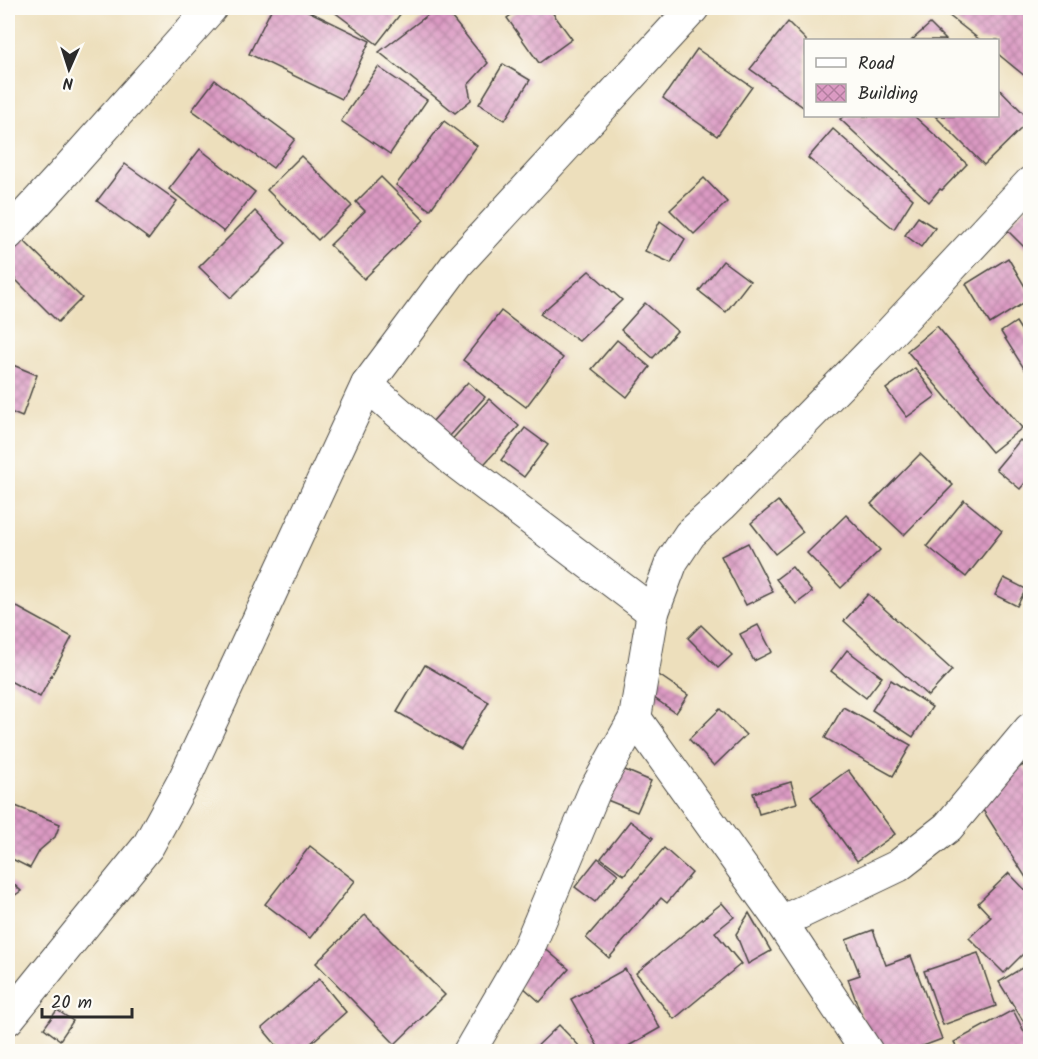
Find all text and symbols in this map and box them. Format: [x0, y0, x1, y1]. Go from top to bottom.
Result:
north arrow [39, 39, 99, 99]
legend [804, 39, 999, 117]
text: Road [858, 50, 895, 79]
text: N [63, 70, 74, 95]
text: Building [858, 80, 918, 109]
scale bar [42, 981, 132, 1019]
text: 20 m [51, 989, 92, 1018]

